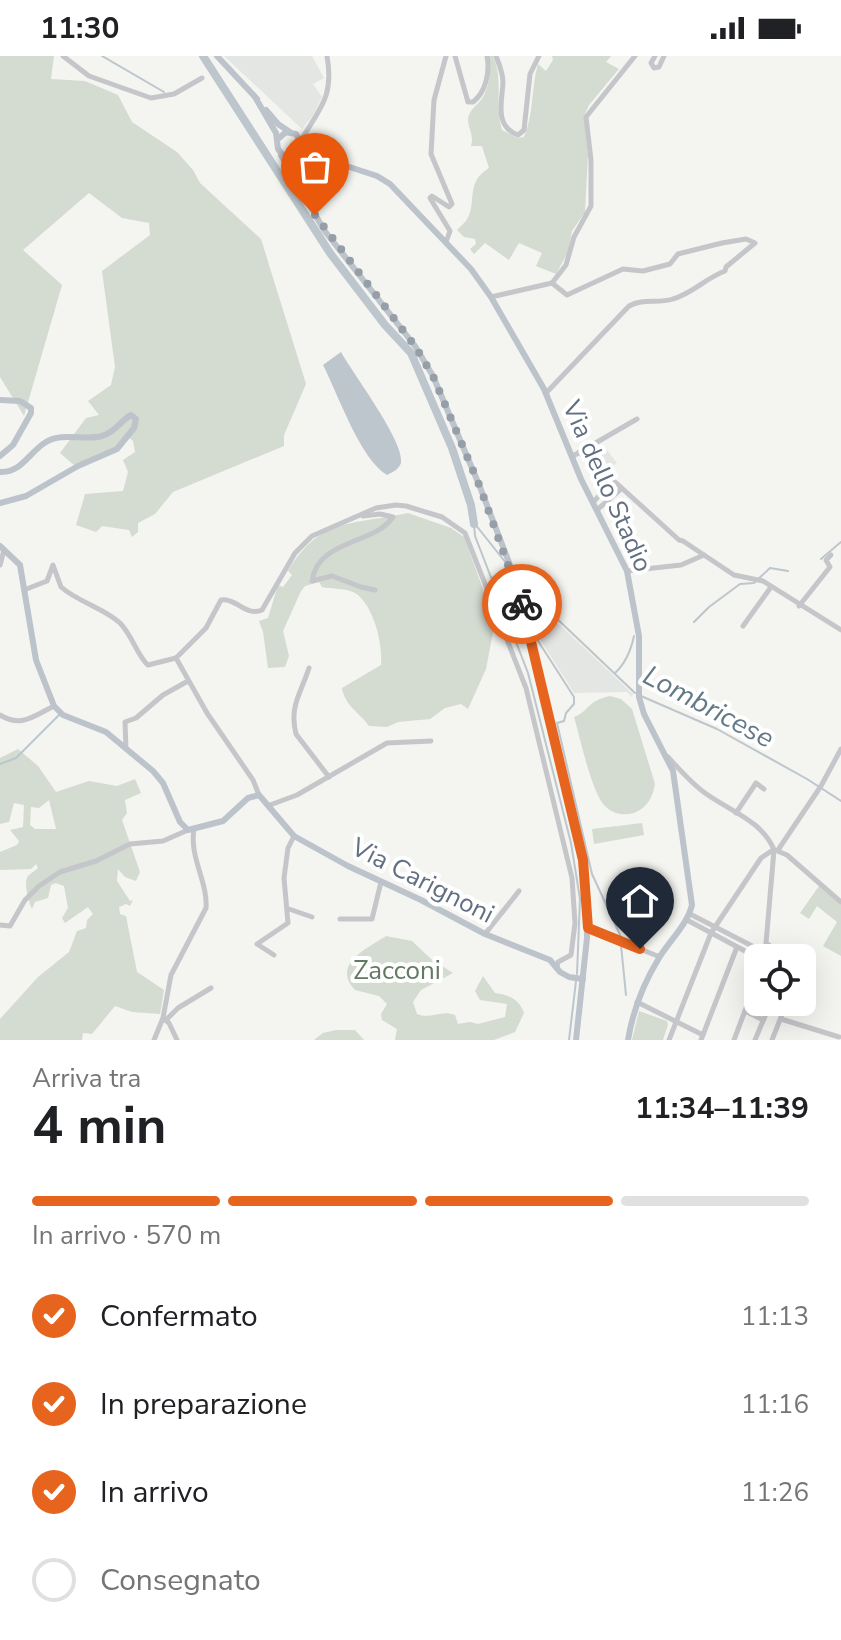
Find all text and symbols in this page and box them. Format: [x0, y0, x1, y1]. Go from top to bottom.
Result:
text: 11:30 [40, 8, 119, 49]
pin [281, 133, 349, 215]
icon: bag [293, 145, 337, 189]
street label: Via dello Stadio [554, 394, 661, 577]
courier [482, 564, 562, 644]
icon: bike [500, 582, 544, 626]
water label: Lombricese [636, 656, 781, 757]
street label: Via Carignoni [344, 829, 500, 931]
pin [606, 867, 674, 949]
icon: home [618, 879, 662, 923]
map controls [744, 944, 816, 1016]
button: locate [744, 944, 816, 1016]
park label: Zacconi [353, 953, 441, 988]
text: Arriva tra [32, 1061, 141, 1096]
text: 11:34–11:39 [635, 1088, 809, 1129]
text: 4 min [32, 1090, 167, 1161]
text: In arrivo · 570 m [32, 1218, 221, 1253]
icon: check [32, 1294, 76, 1338]
text: Confermato [100, 1296, 258, 1337]
text: 11:13 [741, 1299, 809, 1334]
icon: check [32, 1382, 76, 1426]
text: In preparazione [100, 1384, 307, 1425]
text: 11:16 [741, 1387, 809, 1422]
icon: check [32, 1470, 76, 1514]
text: In arrivo [100, 1472, 209, 1513]
text: 11:26 [741, 1475, 809, 1510]
text: Consegnato [100, 1560, 261, 1601]

